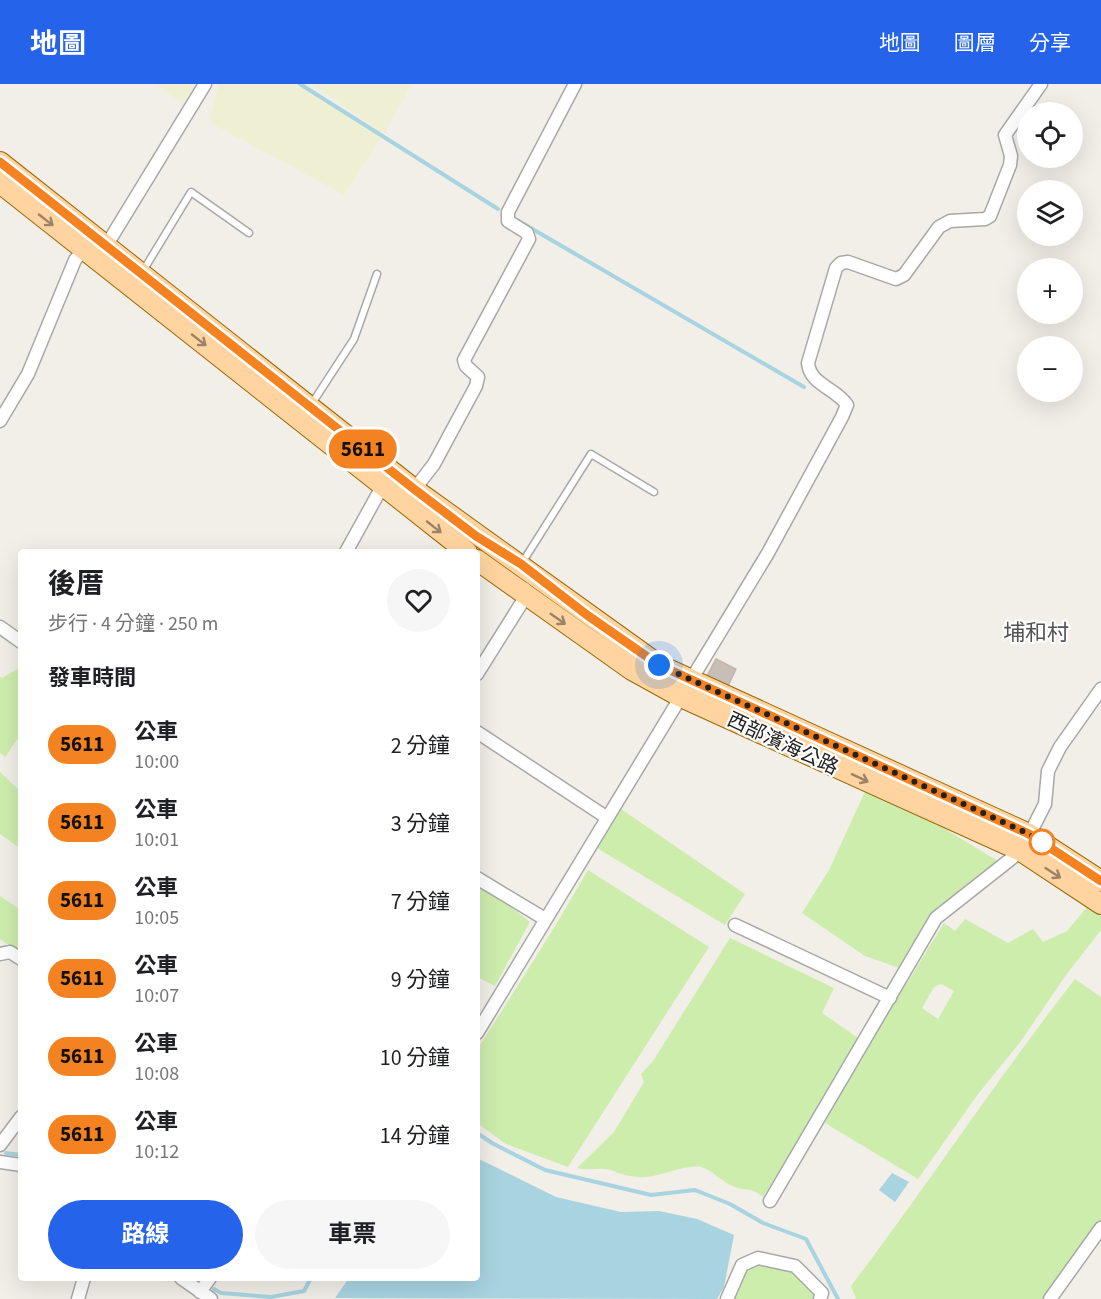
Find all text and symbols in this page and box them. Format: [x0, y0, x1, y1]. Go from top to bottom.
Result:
text: 地圖 [30, 24, 86, 64]
text: 地圖 [879, 28, 921, 58]
text: 圖層 [954, 28, 996, 58]
text: 分享 [1029, 28, 1071, 58]
map controls [1017, 102, 1083, 402]
button: locate [1017, 102, 1083, 168]
button: layers [1017, 180, 1083, 246]
one-way arrow [38, 213, 54, 226]
button: + [1017, 258, 1083, 324]
one-way arrow [191, 334, 207, 347]
button: − [1017, 336, 1083, 402]
line badge: 5611 [321, 430, 405, 469]
text: 5611 [341, 434, 385, 464]
one-way arrow [426, 521, 442, 534]
text: 後厝 [48, 564, 104, 604]
button: heart [387, 569, 450, 632]
text: 步行 · 4 分鐘 · 250 m [48, 610, 218, 638]
one-way arrow [550, 613, 566, 625]
district label: 埔和村 [1003, 617, 1069, 649]
your location [644, 650, 674, 680]
text: 發車時間 [48, 662, 136, 694]
street label: 西部濱海公路 [722, 706, 843, 782]
text: 公車 [134, 716, 178, 748]
text: 5611 [60, 729, 104, 759]
text: 2 分鐘 [391, 730, 450, 762]
text: 10:00 [134, 748, 179, 776]
one-way arrow [850, 773, 868, 785]
text: 公車 [134, 794, 178, 826]
text: 5611 [60, 807, 104, 837]
text: 3 分鐘 [391, 808, 450, 840]
text: 10:01 [134, 826, 179, 854]
unlabelled marker [1029, 829, 1055, 855]
one-way arrow [1045, 867, 1061, 879]
text: 公車 [134, 872, 178, 904]
text: 5611 [60, 885, 104, 915]
text: 7 分鐘 [391, 886, 450, 918]
text: 10:05 [134, 904, 179, 932]
text: 公車 [134, 950, 178, 982]
text: 5611 [60, 963, 104, 993]
text: 9 分鐘 [391, 964, 450, 996]
text: 10:07 [134, 982, 179, 1010]
text: 公車 [134, 1028, 178, 1060]
text: 5611 [60, 1041, 104, 1071]
text: 10 分鐘 [380, 1042, 450, 1074]
text: 10:08 [134, 1060, 179, 1088]
text: 公車 [134, 1106, 178, 1138]
text: 5611 [60, 1119, 104, 1149]
text: 14 分鐘 [380, 1120, 450, 1152]
text: 10:12 [134, 1138, 179, 1166]
button: 路線 [48, 1200, 243, 1269]
button: 車票 [255, 1200, 450, 1269]

